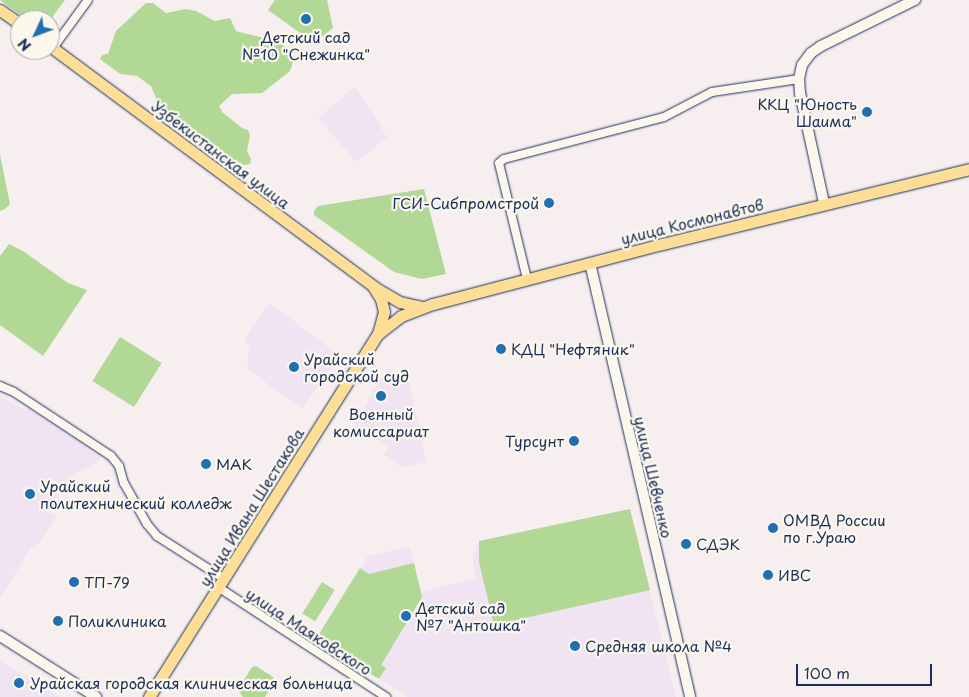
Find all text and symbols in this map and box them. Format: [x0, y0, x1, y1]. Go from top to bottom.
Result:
north arrow [10, 10, 60, 60]
marker: Детский сад №10 "Снежинка" [300, 13, 312, 25]
place label: Детский сад №10 "Снежинка" [242, 27, 370, 62]
text: N [13, 34, 36, 56]
place label: ККЦ "Юность Шаима" [757, 94, 857, 129]
street label: Узбекистанская улица [148, 96, 294, 212]
marker: ККЦ "Юность Шаима" [861, 106, 873, 118]
place label: ГСИ-Сибпромстрой [392, 194, 539, 212]
street label: улица Космонавтов [618, 194, 766, 248]
marker: ГСИ-Сибпромстрой [543, 197, 555, 209]
place label: КДЦ "Нефтяник" [511, 340, 636, 358]
marker: КДЦ "Нефтяник" [495, 343, 507, 355]
place label: Урайский городской суд [304, 349, 409, 384]
marker: Урайский городской суд [288, 361, 300, 373]
marker: Военный комиссариат [375, 390, 387, 402]
place label: Военный комиссариат [333, 404, 429, 439]
street label: улица Шевченко [631, 414, 677, 540]
street label: улица Ивана Шестакова [194, 423, 308, 591]
place label: Турсунт [505, 432, 564, 450]
marker: Турсунт [568, 435, 580, 447]
place label: МАК [216, 455, 252, 473]
marker: МАК [200, 458, 212, 470]
place label: Урайский политехнический колледж [40, 476, 233, 511]
marker: Урайский политехнический колледж [24, 488, 36, 500]
place label: ОМВД России по г.Ураю [783, 510, 885, 545]
marker: ОМВД России по г.Ураю [767, 522, 779, 534]
place label: СДЭК [696, 535, 740, 553]
marker: СДЭК [680, 538, 692, 550]
place label: ИВС [778, 566, 811, 584]
marker: ИВС [762, 569, 774, 581]
place label: ТП-79 [84, 573, 130, 591]
marker: ТП-79 [68, 576, 80, 588]
street label: улица Маяковского [243, 583, 375, 679]
place label: Детский сад №7 "Антошка" [416, 598, 527, 633]
marker: Детский сад №7 "Антошка" [400, 610, 412, 622]
place label: Поликлиника [68, 612, 166, 630]
marker: Поликлиника [52, 615, 64, 627]
place label: Средняя школа №4 [585, 637, 733, 655]
marker: Средняя школа №4 [569, 640, 581, 652]
scale bar [799, 654, 935, 686]
text: 100 m [804, 661, 850, 684]
place label: Урайская городская клиническая больница [30, 674, 353, 692]
marker: Урайская городская клиническая больница [12, 676, 26, 690]

